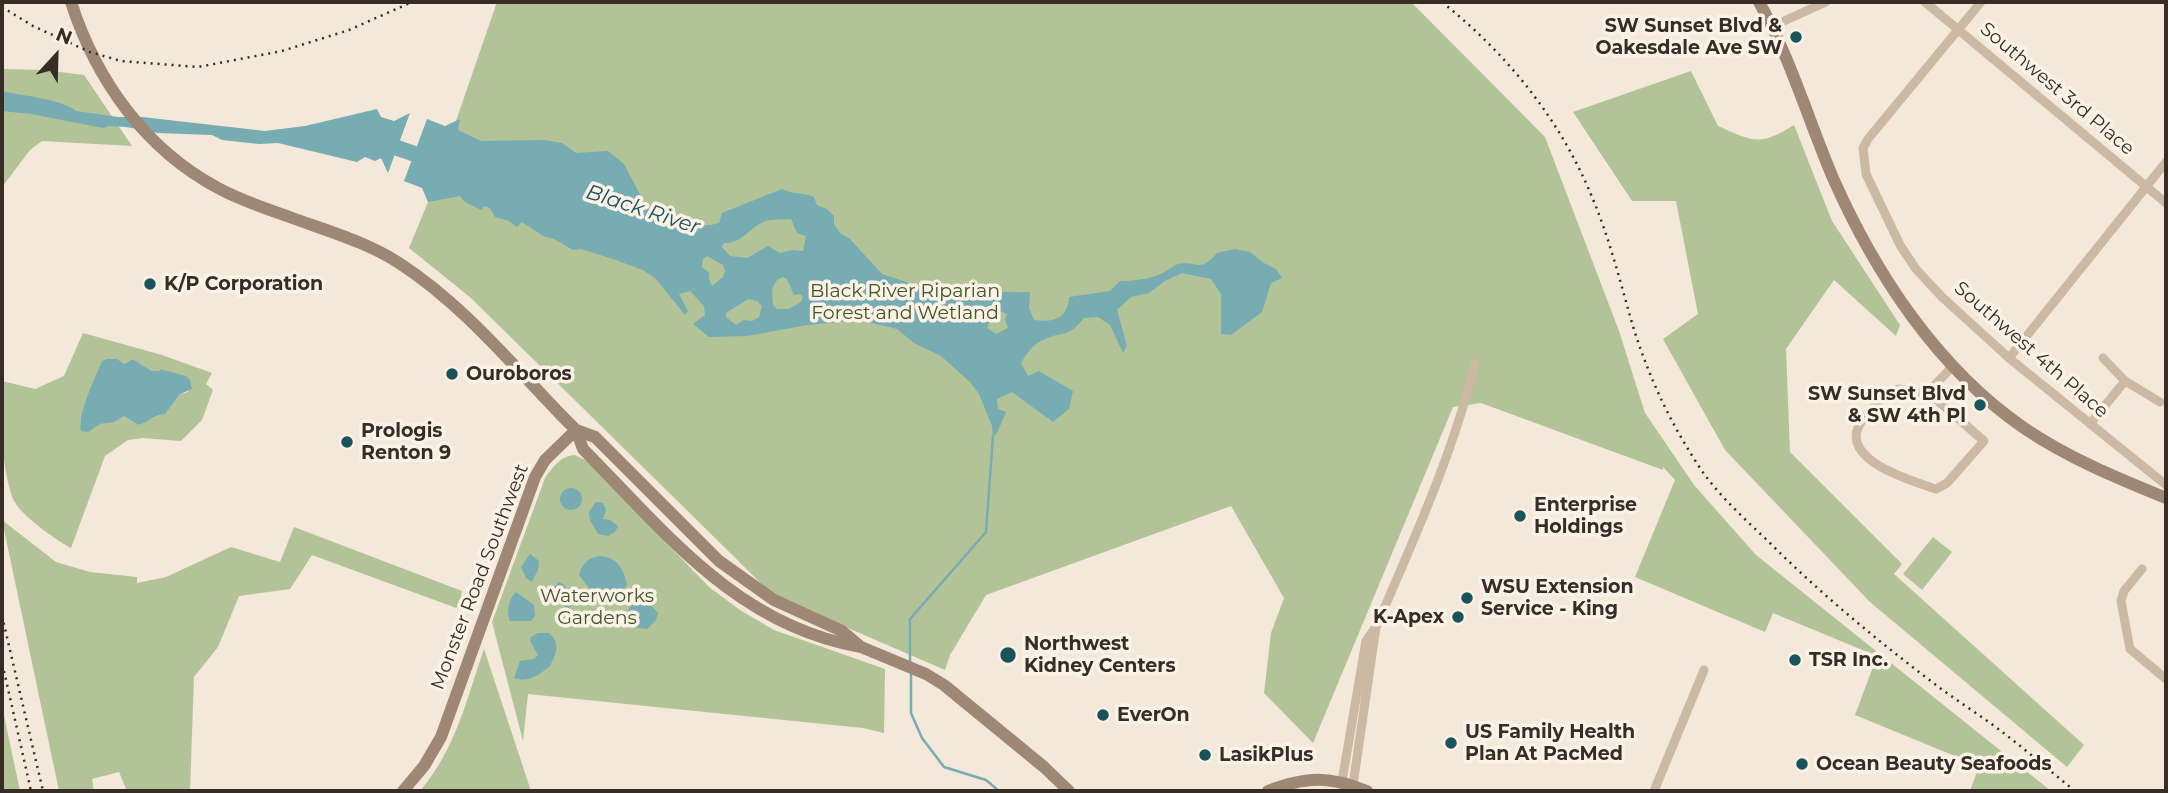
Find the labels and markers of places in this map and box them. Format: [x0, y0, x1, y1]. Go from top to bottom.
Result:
place label: SW Sunset Blvd & Oakesdale Ave SW [1596, 15, 1782, 59]
marker: SW Sunset Blvd & Oakesdale Ave SW [1788, 29, 1804, 45]
place label: K/P Corporation [164, 273, 323, 295]
marker: K/P Corporation [142, 276, 158, 292]
place label: Ouroboros [466, 363, 572, 385]
marker: Ouroboros [444, 366, 460, 382]
place label: SW Sunset Blvd & SW 4th Pl [1808, 383, 1966, 427]
marker: SW Sunset Blvd & SW 4th Pl [1972, 397, 1988, 413]
place label: Prologis Renton 9 [361, 420, 451, 464]
marker: Prologis Renton 9 [339, 434, 355, 450]
place label: Enterprise Holdings [1534, 494, 1637, 538]
marker: Enterprise Holdings [1512, 508, 1528, 524]
place label: WSU Extension Service - King [1481, 576, 1634, 620]
marker: WSU Extension Service - King [1459, 590, 1475, 606]
place label: K-Apex [1373, 606, 1444, 628]
marker: K-Apex [1450, 609, 1466, 625]
place label: Northwest Kidney Centers [1024, 633, 1176, 677]
marker: Northwest Kidney Centers [998, 645, 1018, 665]
place label: TSR Inc. [1809, 649, 1888, 671]
marker: TSR Inc. [1787, 652, 1803, 668]
place label: EverOn [1117, 704, 1190, 726]
marker: EverOn [1095, 707, 1111, 723]
place label: US Family Health Plan At PacMed [1465, 721, 1635, 765]
marker: US Family Health Plan At PacMed [1443, 735, 1459, 751]
place label: LasikPlus [1219, 744, 1313, 766]
marker: LasikPlus [1197, 747, 1213, 763]
place label: Ocean Beauty Seafoods [1816, 753, 2052, 775]
marker: Ocean Beauty Seafoods [1794, 756, 1810, 772]

